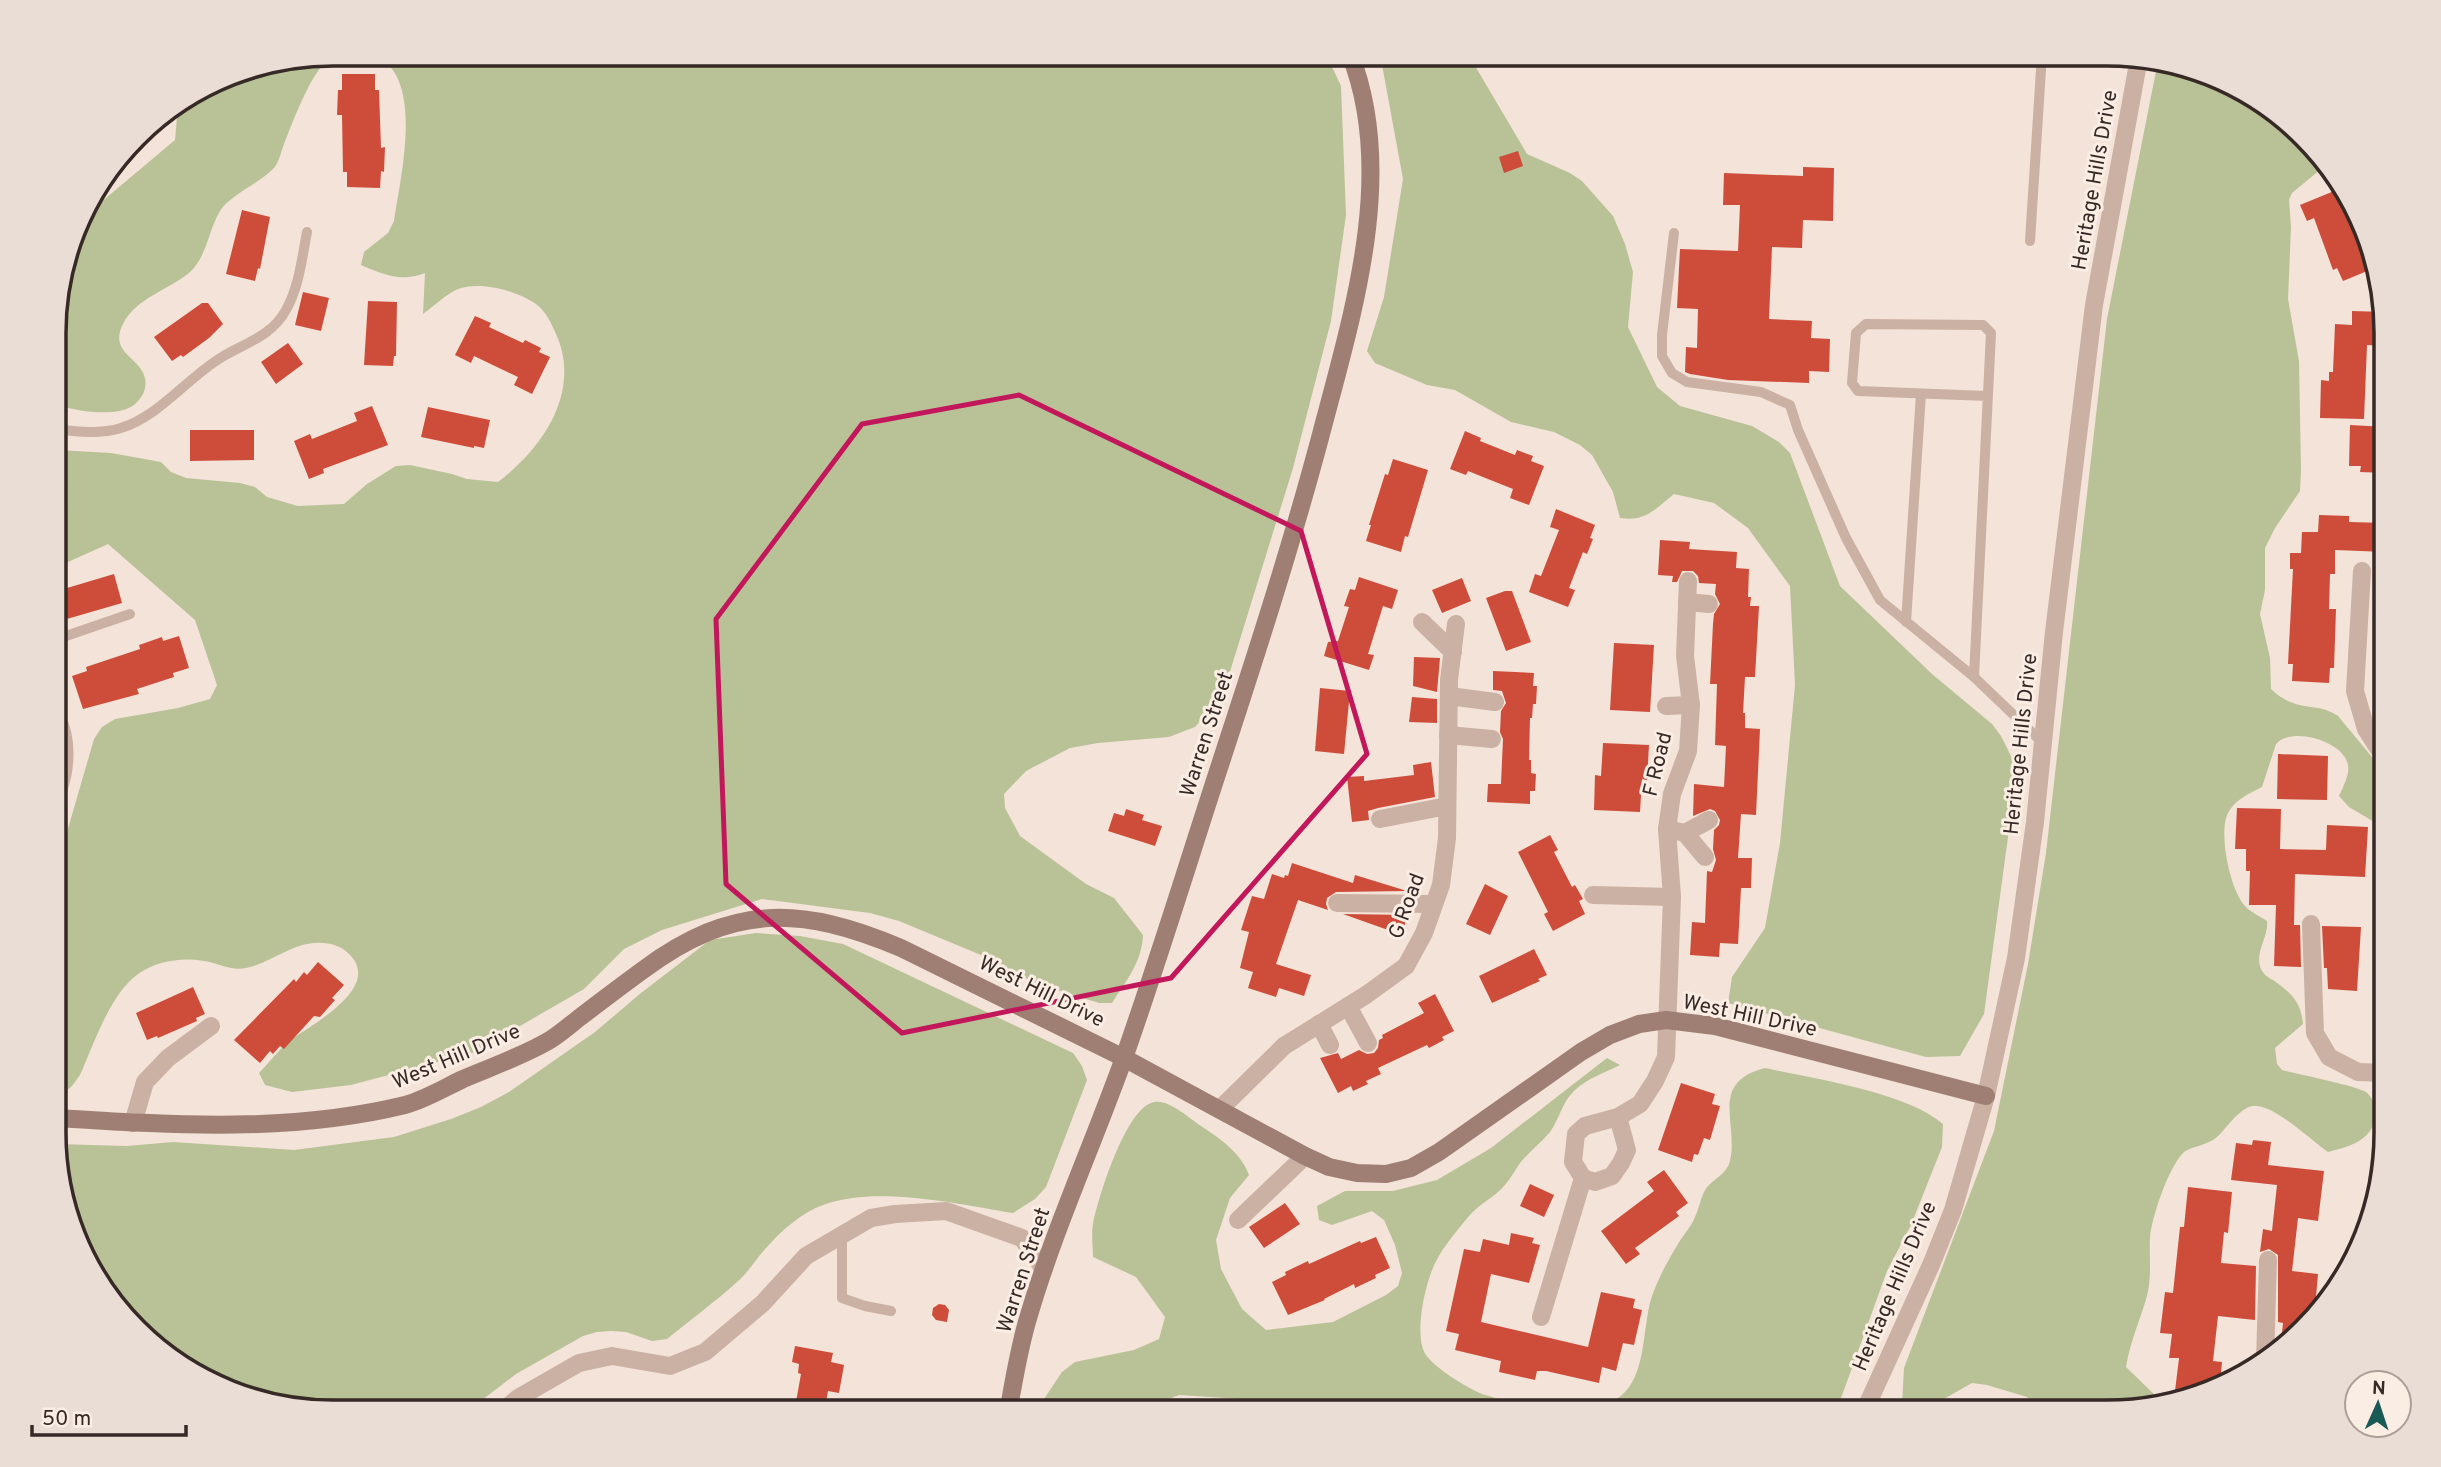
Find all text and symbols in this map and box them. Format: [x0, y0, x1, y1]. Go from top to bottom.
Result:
street label: Heritage Hills Drive [2066, 88, 2125, 272]
street label: Heritage Hills Drive [1999, 652, 2044, 836]
street label: Warren Street [1174, 668, 1240, 801]
street label: F Road [1637, 729, 1679, 799]
street label: G Road [1383, 870, 1432, 943]
street label: West Hill Drive [974, 950, 1109, 1034]
street label: West Hill Drive [1680, 989, 1819, 1044]
street label: West Hill Drive [388, 1018, 525, 1096]
street label: Heritage Hills Drive [1847, 1197, 1943, 1376]
street label: Warren Street [991, 1204, 1057, 1337]
north arrow [2343, 1369, 2413, 1439]
text: N [2371, 1377, 2386, 1401]
scale bar [32, 1394, 186, 1438]
text: 50 m [42, 1406, 91, 1433]

